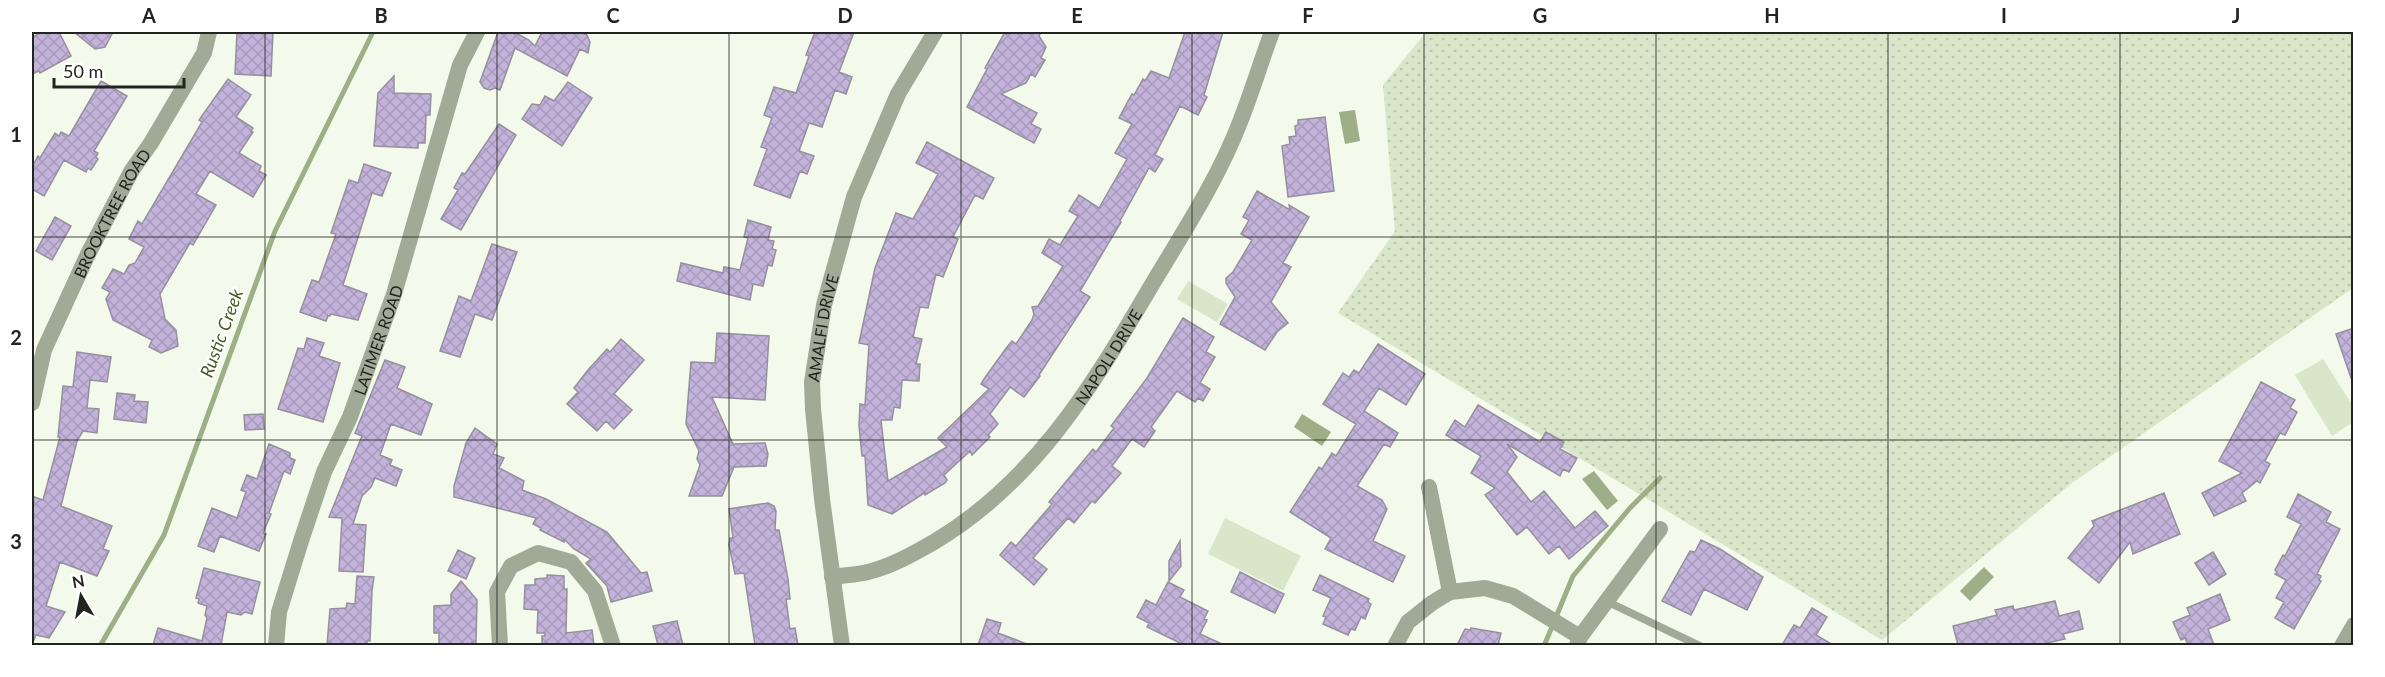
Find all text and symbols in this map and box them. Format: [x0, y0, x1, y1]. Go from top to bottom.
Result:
text: A [141, 3, 156, 27]
text: B [374, 3, 388, 27]
text: C [606, 3, 620, 27]
text: D [837, 3, 853, 27]
text: E [1071, 3, 1083, 27]
text: F [1302, 3, 1314, 27]
text: G [1533, 3, 1547, 27]
text: H [1764, 3, 1780, 27]
text: I [2001, 3, 2007, 27]
text: J [2232, 3, 2240, 27]
scale bar [54, 51, 184, 89]
text: 50 m [63, 60, 103, 82]
text: 1 [10, 122, 22, 146]
street label: BROOKTREE ROAD [69, 145, 154, 281]
street label: AMALFI DRIVE [803, 272, 842, 383]
street label: LATIMER ROAD [349, 283, 406, 397]
water label: Rustic Creek [195, 285, 247, 380]
street label: NAPOLI DRIVE [1071, 305, 1145, 408]
text: 2 [10, 325, 22, 349]
text: 3 [10, 529, 22, 553]
north arrow [51, 566, 111, 626]
text: N [71, 570, 86, 591]

